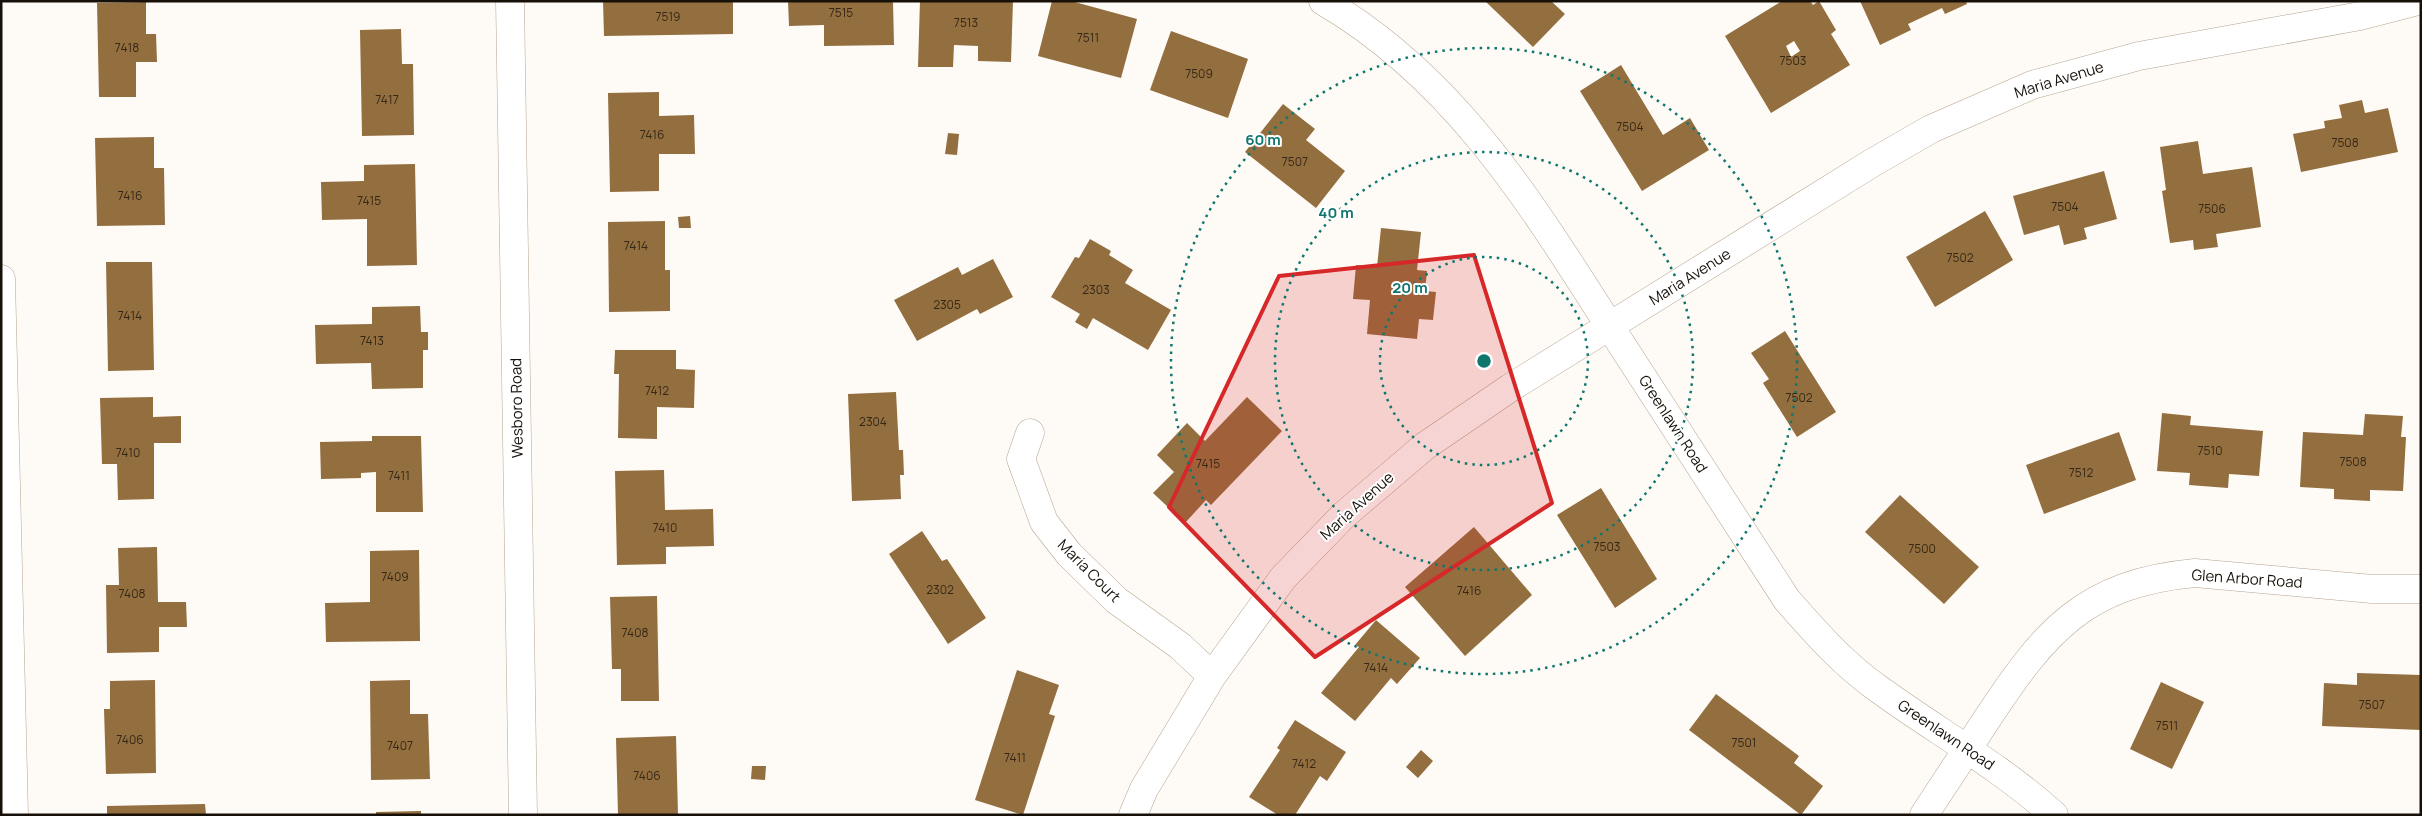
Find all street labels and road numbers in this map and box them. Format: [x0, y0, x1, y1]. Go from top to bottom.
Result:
street label: Maria Avenue [2012, 56, 2106, 103]
street label: Maria Avenue [1645, 243, 1735, 310]
street label: Wesboro Road [505, 358, 528, 458]
street label: Greenlawn Road [1634, 371, 1713, 477]
street label: Maria Avenue [1315, 467, 1398, 544]
street label: Maria Court [1053, 535, 1125, 607]
street label: Glen Arbor Road [2191, 564, 2303, 593]
street label: Greenlawn Road [1894, 694, 1999, 775]

